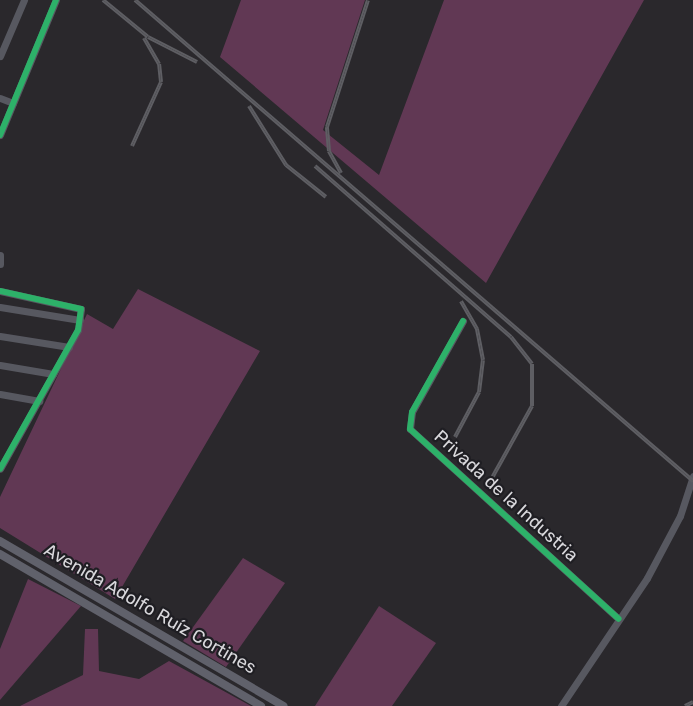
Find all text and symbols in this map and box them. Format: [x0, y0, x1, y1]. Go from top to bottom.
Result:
street label: Privada de la Industria [430, 426, 582, 566]
street label: Avenida Adolfo Ruíz Cortines [40, 539, 260, 679]

